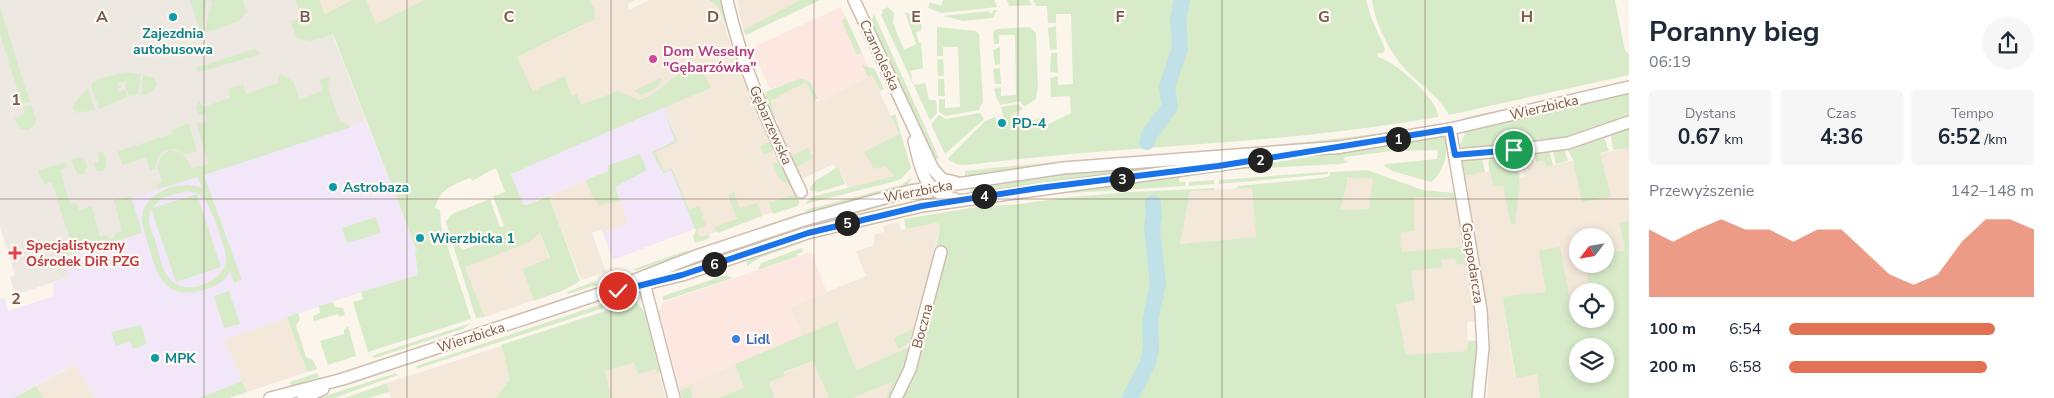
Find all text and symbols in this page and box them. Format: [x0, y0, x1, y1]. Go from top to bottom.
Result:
text: A [96, 6, 108, 28]
text: B [299, 6, 311, 28]
text: C [504, 6, 515, 28]
text: D [707, 6, 719, 28]
text: E [911, 6, 921, 28]
text: F [1116, 6, 1125, 28]
text: G [1318, 6, 1330, 28]
text: H [1521, 6, 1533, 28]
marker: Zajezdnia autobusowa [167, 11, 179, 23]
text: Poranny bieg [1649, 13, 1820, 51]
street label: Czarnoleska [855, 17, 904, 94]
button: share [1982, 17, 2034, 69]
place label: Zajezdnia autobusowa [133, 24, 213, 59]
place label: Dom Weselny "Gębarzówka" [663, 42, 756, 77]
text: 06:19 [1649, 51, 1691, 73]
marker: Dom Weselny "Gębarzówka" [647, 53, 659, 65]
street label: Gębarzewska [745, 83, 796, 168]
text: 1 [11, 89, 21, 111]
street label: Wierzbicka [1508, 90, 1580, 125]
text: Dystans [1685, 104, 1736, 123]
text: Czas [1827, 104, 1856, 123]
text: Tempo [1951, 104, 1994, 123]
place label: PD-4 [1012, 114, 1047, 133]
marker: PD-4 [996, 117, 1008, 129]
text: 0.67 [1678, 123, 1721, 151]
text: 4:36 [1820, 123, 1863, 151]
text: 6:52 [1938, 123, 1981, 151]
pin: 1 [1386, 126, 1410, 152]
pin [1493, 129, 1535, 171]
text: 1 [1394, 130, 1403, 149]
text: km [1721, 130, 1743, 149]
text: /km [1981, 130, 2007, 149]
icon: arrive [1500, 136, 1528, 164]
pin: 2 [1248, 148, 1272, 172]
text: 2 [1256, 151, 1265, 170]
pin: 3 [1110, 166, 1134, 192]
text: 3 [1118, 170, 1127, 189]
street label: Wierzbicka [882, 175, 954, 207]
place label: Astrobaza [343, 178, 409, 197]
text: Przewyższenie [1649, 180, 1754, 202]
text: 142–148 m [1951, 180, 2034, 202]
marker: Astrobaza [327, 181, 339, 193]
pin: 4 [972, 184, 996, 208]
text: 4 [980, 187, 989, 206]
pin: 5 [834, 210, 860, 236]
text: 5 [843, 214, 852, 233]
street label: Gospodarcza [1457, 221, 1488, 305]
north arrow [1569, 228, 1614, 272]
map controls [1569, 228, 1614, 383]
place label: Wierzbicka 1 [430, 229, 515, 248]
marker: Wierzbicka 1 [414, 232, 426, 244]
place label: Specjalistyczny Ośrodek DiR PZG [26, 236, 140, 271]
marker: Specjalistyczny Ośrodek DiR PZG [8, 246, 22, 260]
pin: 6 [702, 252, 726, 276]
text: 6 [710, 255, 719, 274]
pin [597, 270, 639, 312]
icon: check [604, 277, 632, 305]
button: locate [1569, 283, 1614, 328]
text: 2 [11, 288, 21, 310]
street label: Boczna [907, 302, 938, 351]
street label: Wierzbicka [435, 318, 507, 357]
text: 100 m [1649, 318, 1696, 340]
text: 6:54 [1729, 318, 1761, 340]
place label: Lidl [746, 330, 771, 349]
marker: Lidl [730, 333, 742, 345]
button: layers [1569, 338, 1614, 383]
place label: MPK [165, 349, 196, 368]
marker: MPK [149, 352, 161, 364]
text: 200 m [1649, 356, 1696, 378]
text: 6:58 [1729, 356, 1761, 378]

